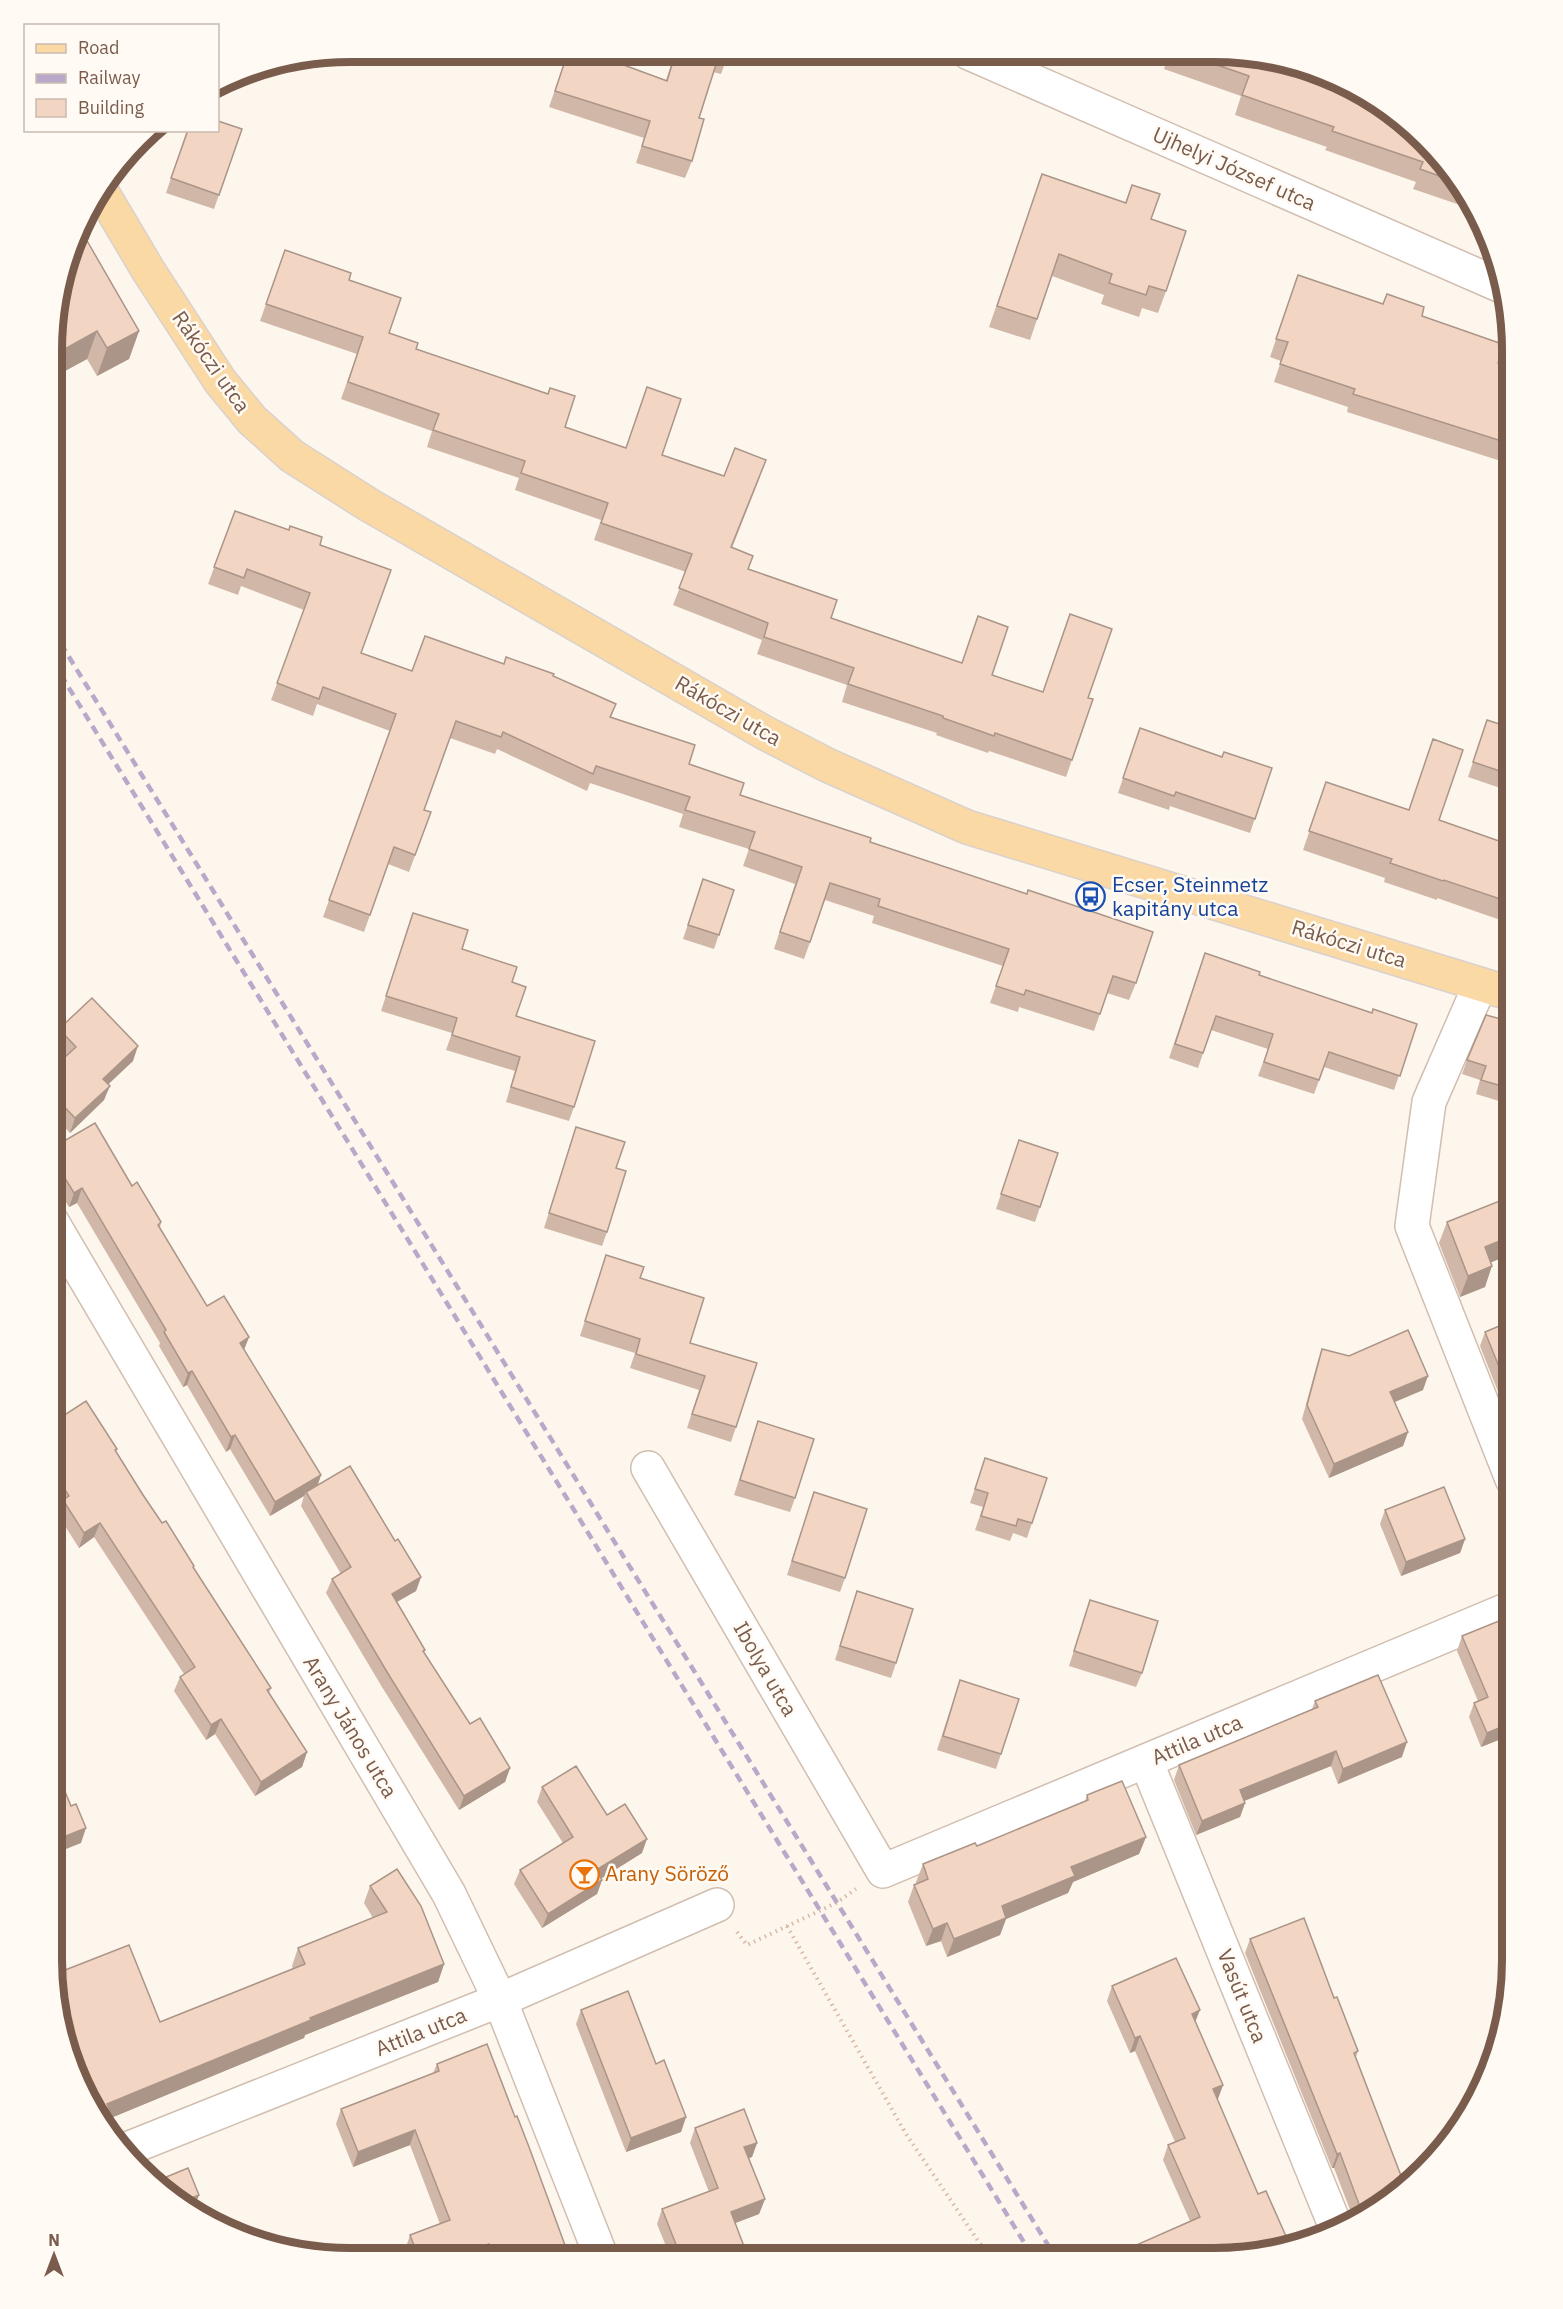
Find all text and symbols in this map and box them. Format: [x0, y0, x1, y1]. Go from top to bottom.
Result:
legend [24, 24, 219, 132]
text: Road [78, 36, 119, 59]
text: Railway [78, 66, 140, 89]
text: Building [78, 96, 145, 119]
street label: Ujhelyi József utca [1148, 120, 1320, 217]
street label: Rákóczi utca [166, 305, 257, 418]
street label: Rákóczi utca [670, 668, 787, 752]
place label: Ecser, Steinmetz kapitány utca [1112, 870, 1268, 922]
bus stop icon: Ecser, Steinmetz kapitány utca [1075, 881, 1107, 913]
street label: Rákóczi utca [1289, 912, 1410, 974]
street label: Ibolya utca [727, 1616, 804, 1721]
street label: Arany János utca [297, 1650, 404, 1803]
street label: Attila utca [1147, 1707, 1246, 1771]
bar icon: Arany Söröző [568, 1858, 600, 1890]
place label: Arany Söröző [605, 1859, 729, 1887]
street label: Vasút utca [1211, 1945, 1274, 2047]
street label: Attila utca [371, 2000, 470, 2062]
north arrow [24, 2225, 84, 2285]
text: N [48, 2230, 60, 2250]

